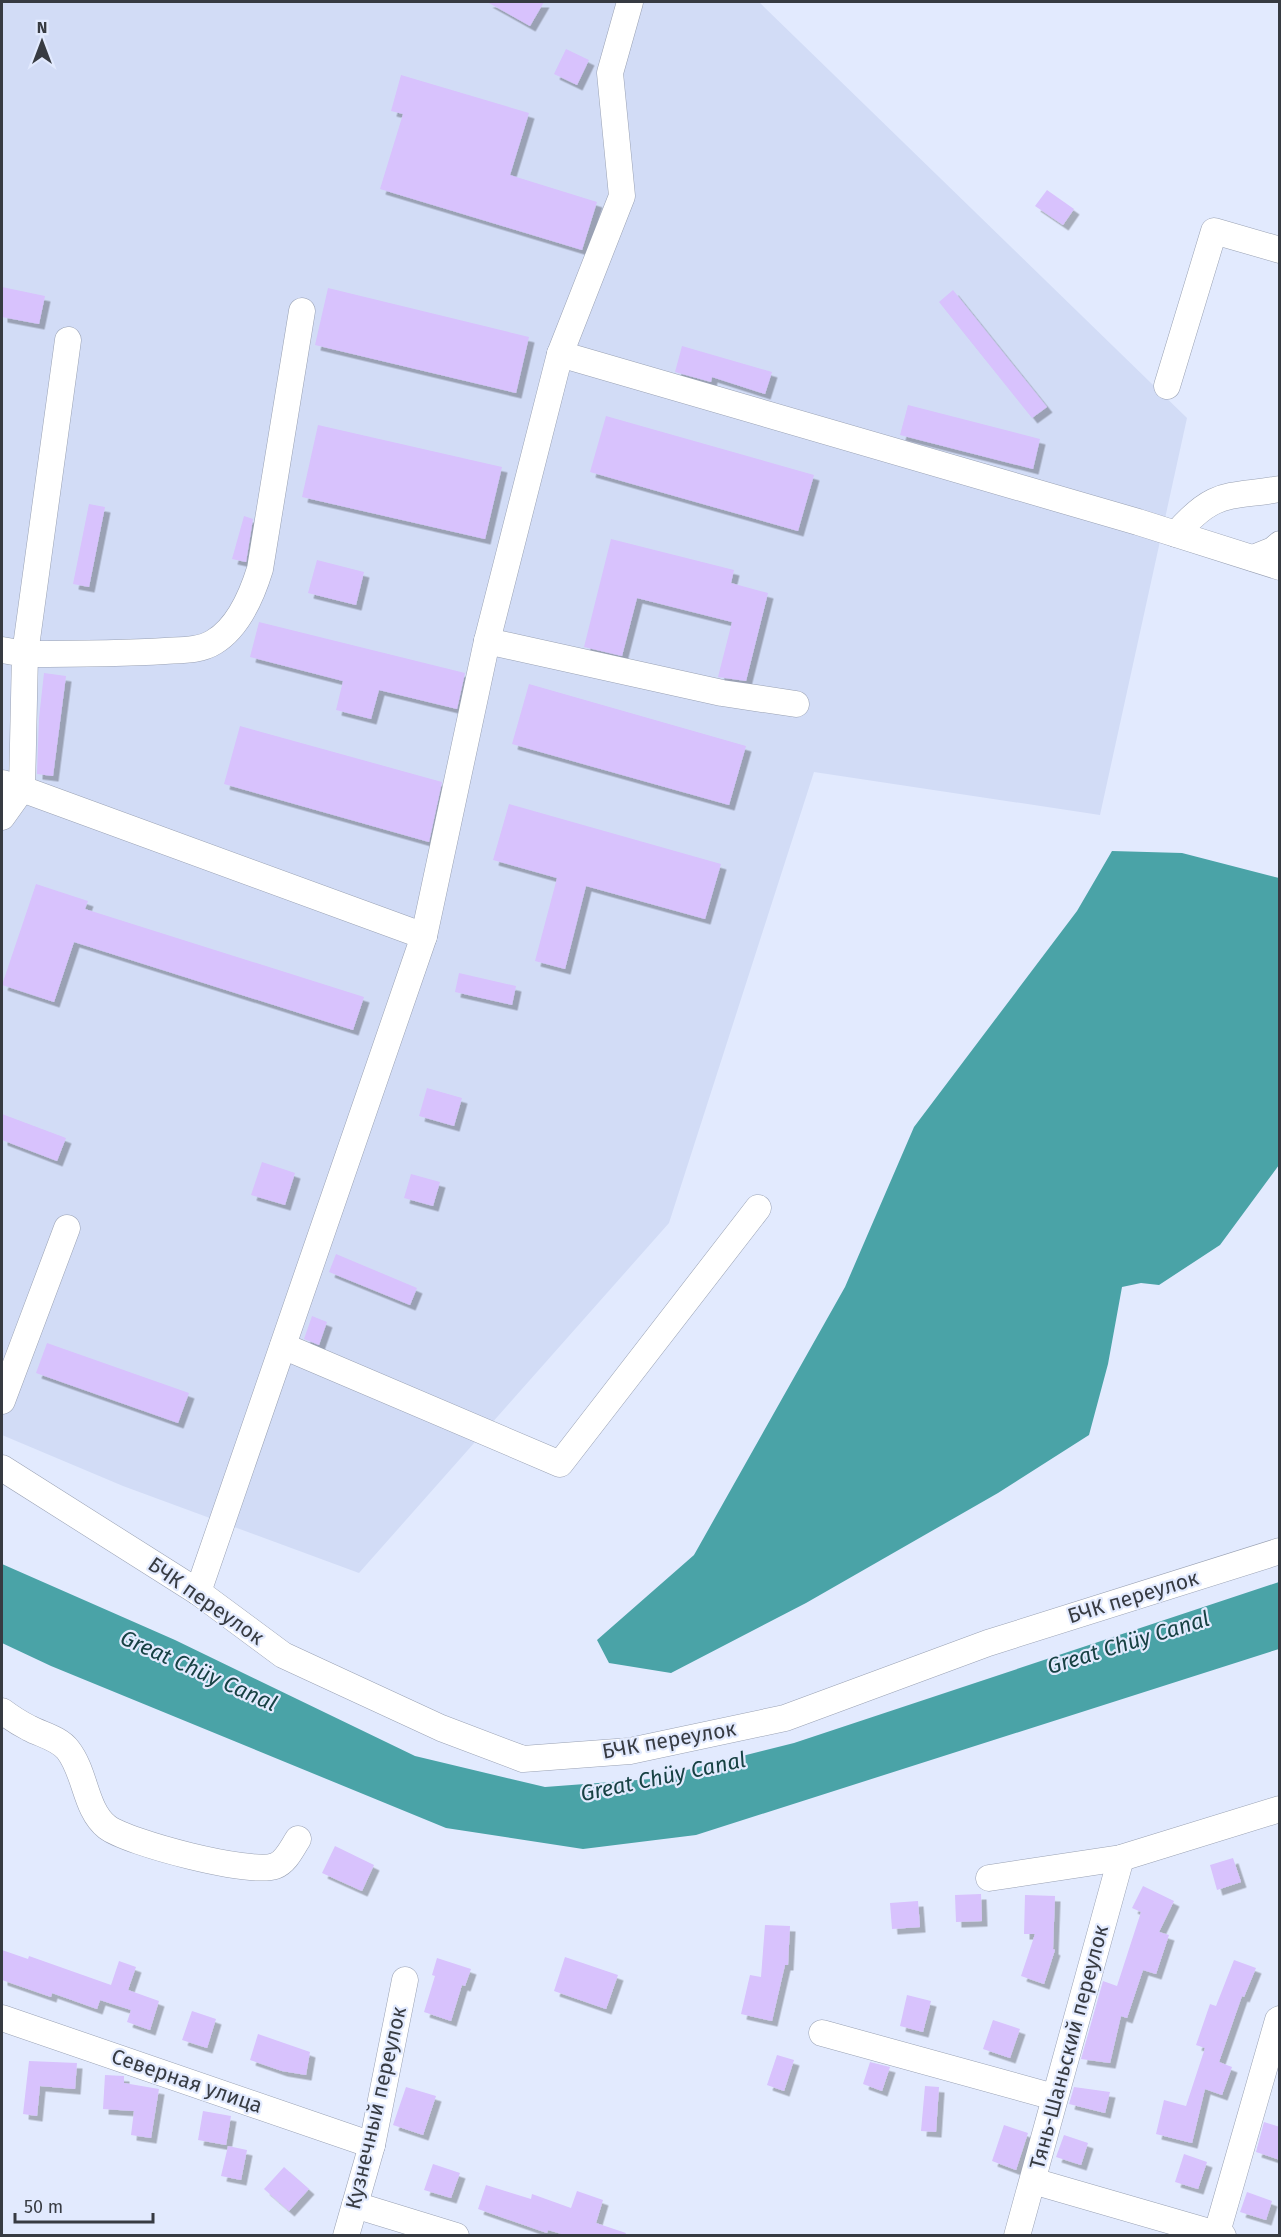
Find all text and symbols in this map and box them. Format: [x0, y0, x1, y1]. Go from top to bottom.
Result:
north arrow [12, 12, 72, 72]
text: N [37, 18, 47, 37]
street label: БЧК переулок [143, 1551, 269, 1651]
street label: БЧК переулок [1064, 1565, 1202, 1629]
water label: Great Chüy Canal [1044, 1605, 1213, 1680]
water label: Great Chüy Canal [116, 1624, 281, 1717]
street label: БЧК переулок [600, 1715, 738, 1765]
water label: Great Chüy Canal [578, 1746, 748, 1807]
street label: Тянь-Шаньский переулок [1024, 1922, 1114, 2172]
street label: Кузнечный переулок [340, 2004, 412, 2212]
street label: Северная улица [108, 2043, 266, 2119]
scale bar [15, 2186, 153, 2224]
text: 50 m [24, 2196, 63, 2218]

